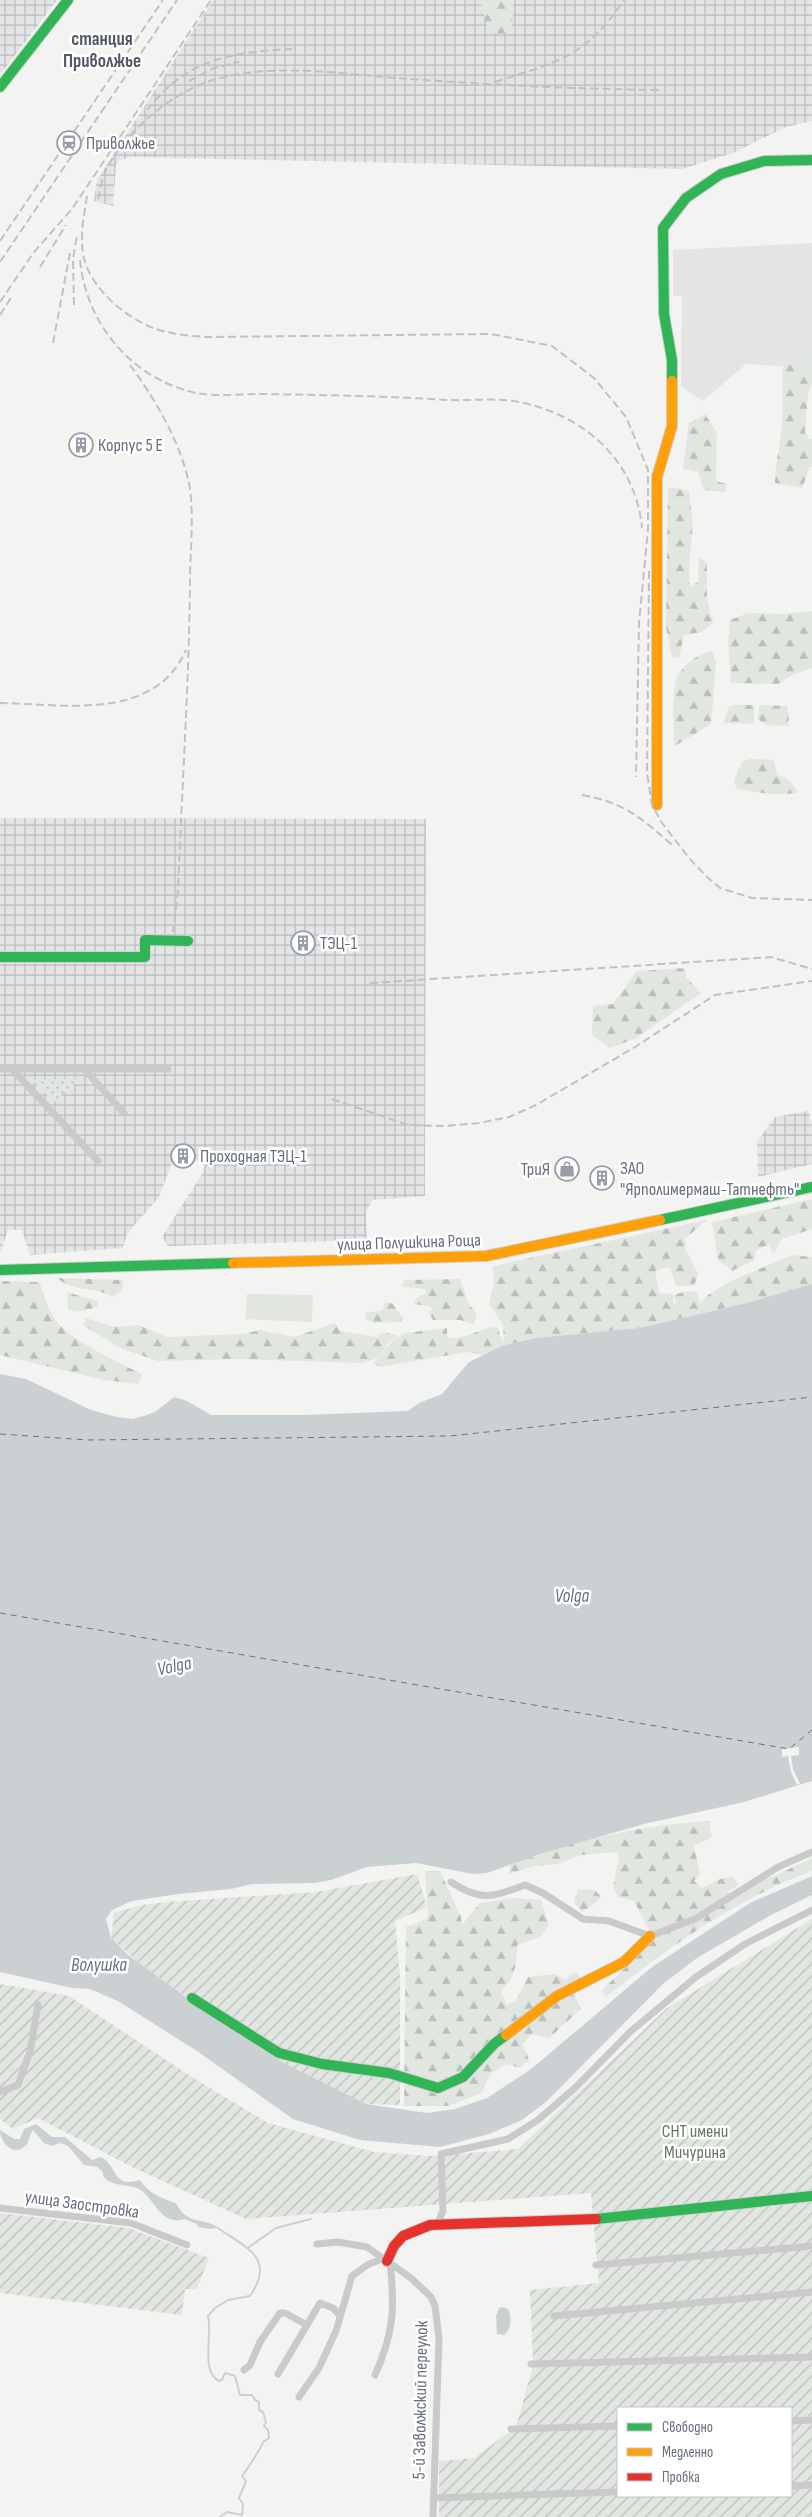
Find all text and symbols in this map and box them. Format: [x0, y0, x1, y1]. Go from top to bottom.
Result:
district label: станция Приволжье [63, 28, 141, 73]
station icon: Приволжье [56, 130, 82, 156]
place label: Приволжье [86, 133, 155, 154]
building icon: Корпус 5 E [68, 432, 94, 458]
place label: Корпус 5 E [98, 435, 163, 456]
building icon: ТЭЦ-1 [290, 930, 316, 956]
place label: ТЭЦ-1 [320, 933, 358, 954]
building icon: Проходная ТЭЦ-1 [170, 1143, 196, 1169]
place label: Проходная ТЭЦ-1 [200, 1146, 307, 1167]
shop icon: ТриЯ [554, 1156, 580, 1182]
place label: ЗАО "Ярполимермаш-Татнефть" [620, 1158, 799, 1200]
place label: ТриЯ [521, 1159, 550, 1180]
building icon: ЗАО "Ярполимермаш-Татнефть" [589, 1165, 615, 1191]
street label: улица Полушкина Роща [337, 1229, 482, 1256]
water label: Volga [555, 1585, 589, 1608]
water label: Volga [155, 1652, 194, 1681]
water label: Волушка [71, 1954, 127, 1977]
park label: СНТ имени Мичурина [662, 2121, 728, 2163]
street label: улица Заостровка [24, 2186, 140, 2223]
street label: 5-й Заволжский переулок [409, 2320, 432, 2480]
legend [617, 2407, 792, 2497]
text: Свободно [662, 2418, 713, 2437]
text: Медленно [662, 2443, 713, 2462]
text: Пробка [662, 2468, 700, 2487]

